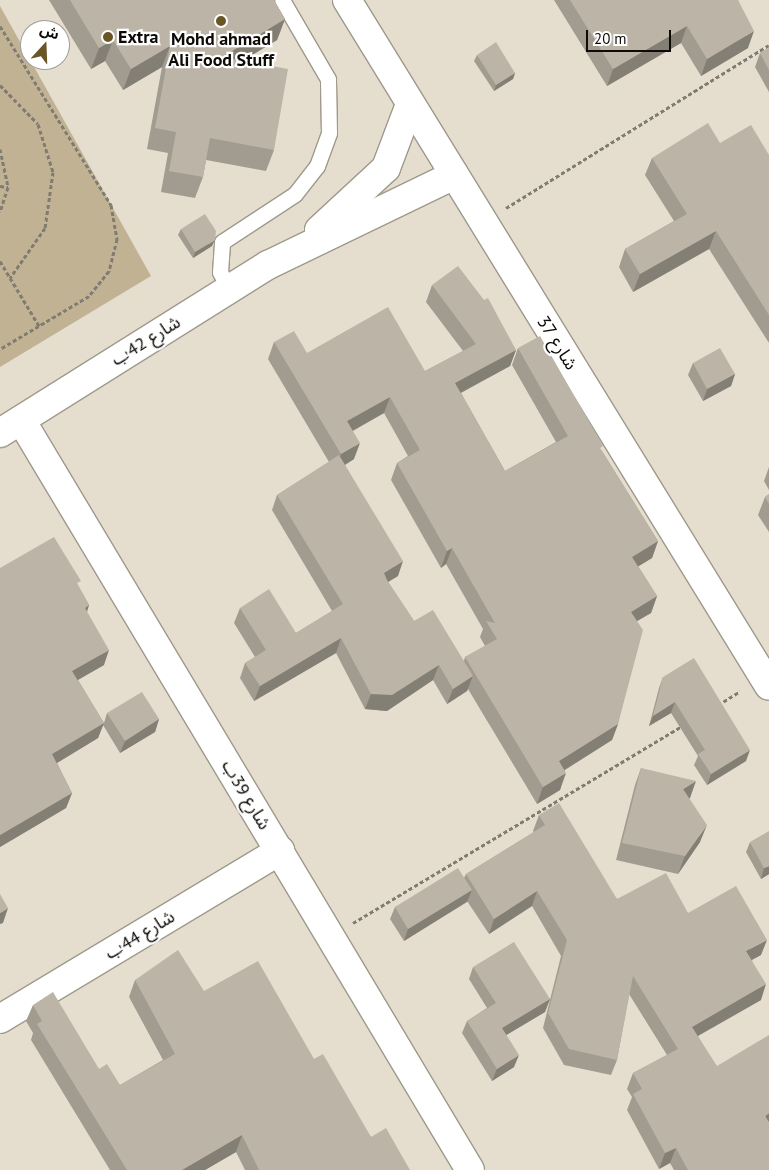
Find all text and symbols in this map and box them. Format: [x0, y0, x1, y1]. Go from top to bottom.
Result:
marker: Mohd ahmad Ali Food Stuff [215, 15, 227, 27]
north arrow [20, 20, 70, 70]
text: ش [38, 20, 62, 44]
scale bar [589, 20, 674, 52]
place label: Extra [118, 26, 158, 48]
place label: Mohd ahmad Ali Food Stuff [168, 29, 274, 72]
text: 20 m [594, 29, 627, 48]
marker: Extra [102, 31, 114, 43]
street label: شارع 42ب [107, 311, 185, 371]
street label: شارع 37 [532, 312, 582, 374]
street label: شارع 39ب [217, 756, 275, 834]
street label: شارع 44ب [101, 906, 179, 964]

